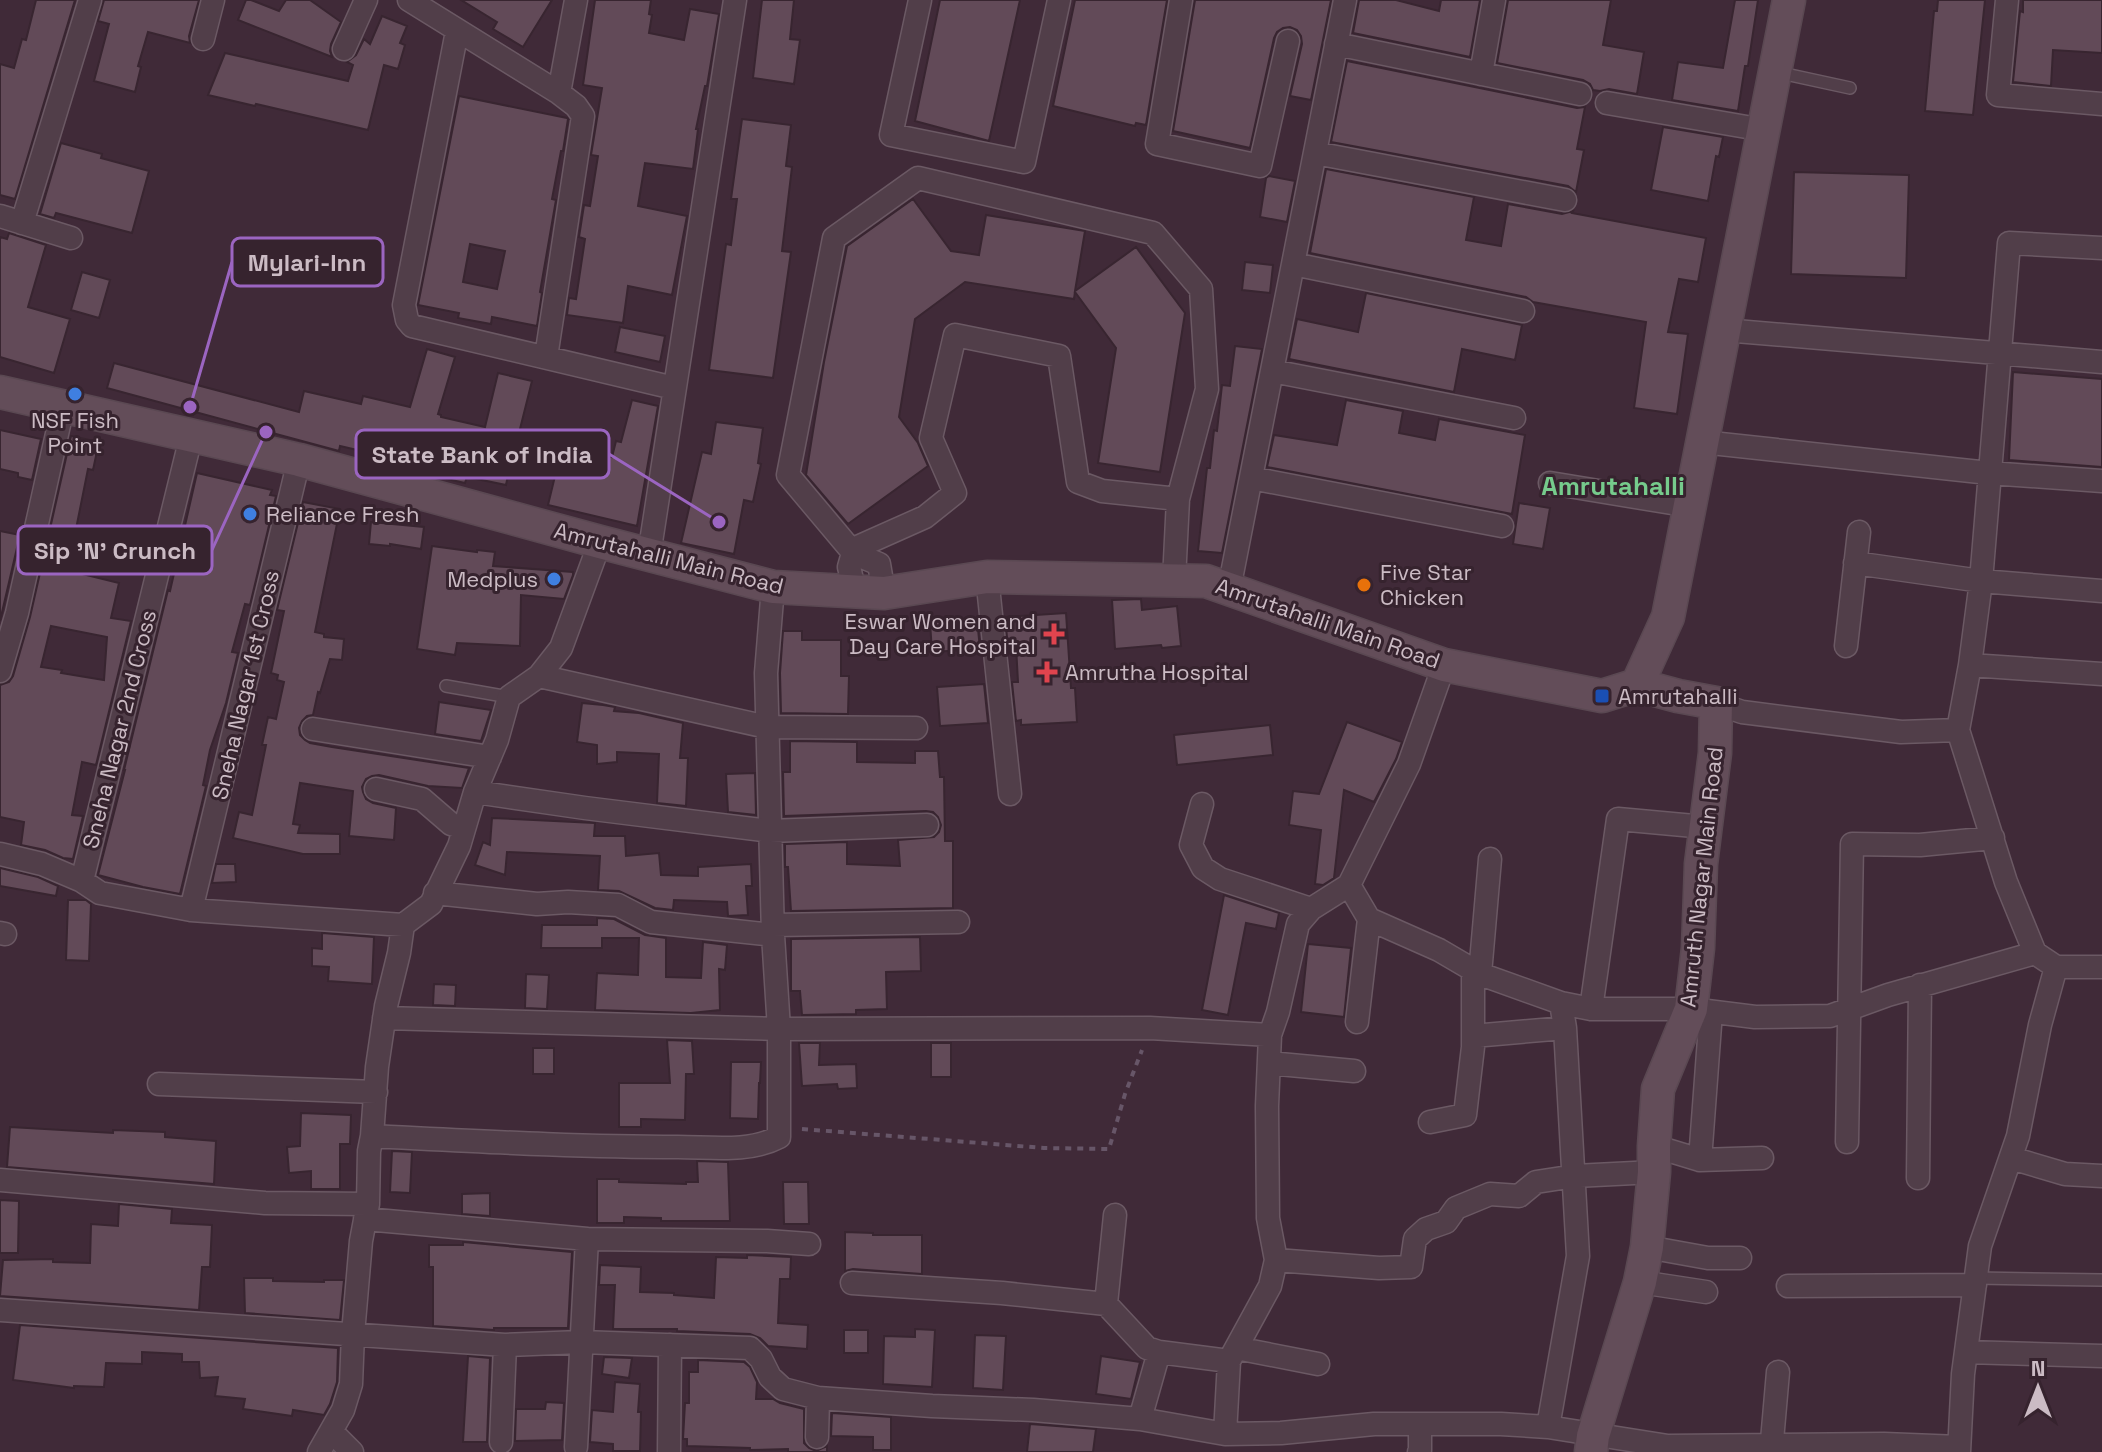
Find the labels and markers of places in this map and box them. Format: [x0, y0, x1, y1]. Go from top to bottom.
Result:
callout: Mylari-Inn [232, 238, 383, 286]
marker: NSF Fish Point [66, 385, 84, 403]
place label: NSF Fish Point [31, 406, 119, 459]
callout: State Bank of India [356, 430, 609, 478]
place label: Reliance Fresh [266, 500, 420, 528]
marker: Reliance Fresh [241, 505, 259, 523]
callout: Sip 'N' Crunch [18, 526, 212, 574]
place label: Five Star Chicken [1380, 558, 1472, 611]
place label: Medplus [447, 565, 538, 593]
marker: Medplus [545, 570, 563, 588]
marker: Five Star Chicken [1355, 576, 1373, 594]
place label: Eswar Women and Day Care Hospital [844, 607, 1036, 660]
marker: Eswar Women and Day Care Hospital [1043, 623, 1065, 645]
place label: Amrutha Hospital [1065, 658, 1249, 686]
marker: Amrutha Hospital [1036, 661, 1058, 683]
place label: Amrutahalli [1618, 682, 1738, 710]
marker: Amrutahalli [1593, 687, 1611, 705]

